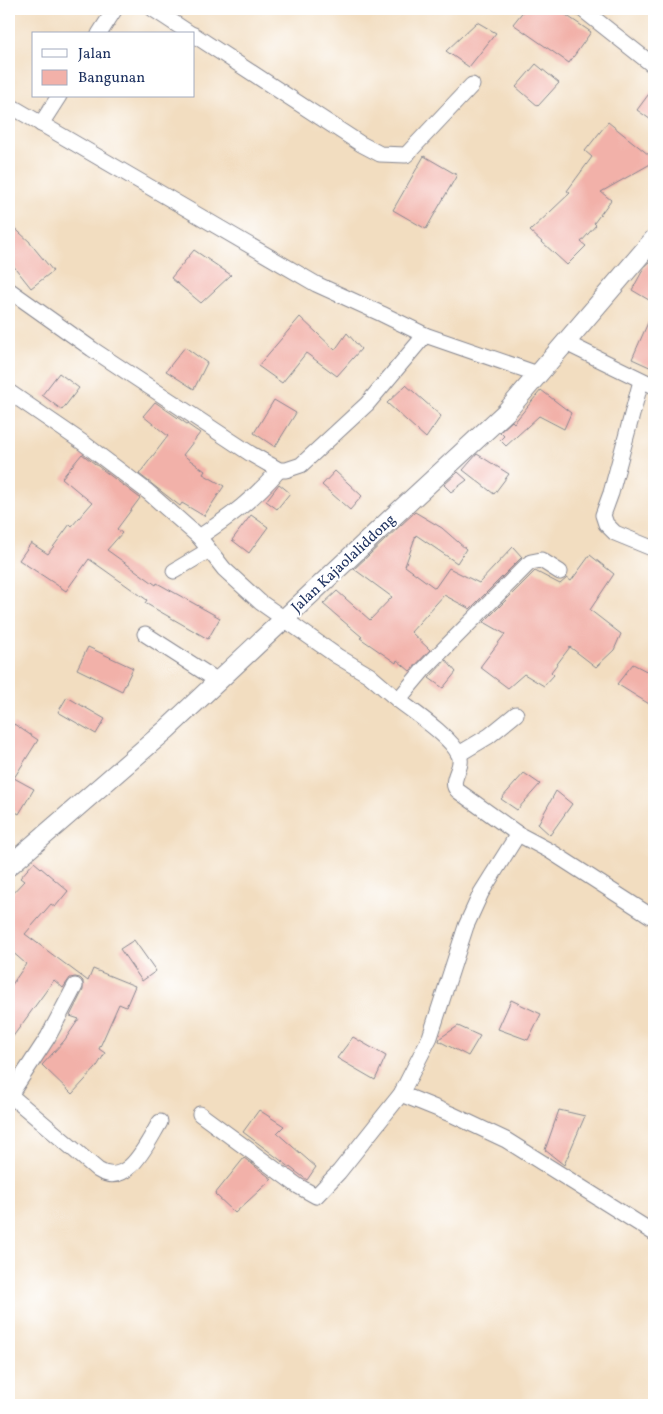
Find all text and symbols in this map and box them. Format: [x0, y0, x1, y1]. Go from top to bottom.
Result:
legend [32, 32, 195, 98]
text: Jalan [78, 44, 111, 65]
text: Bangunan [78, 68, 145, 89]
street label: Jalan Kajaolaliddong [287, 510, 401, 618]

